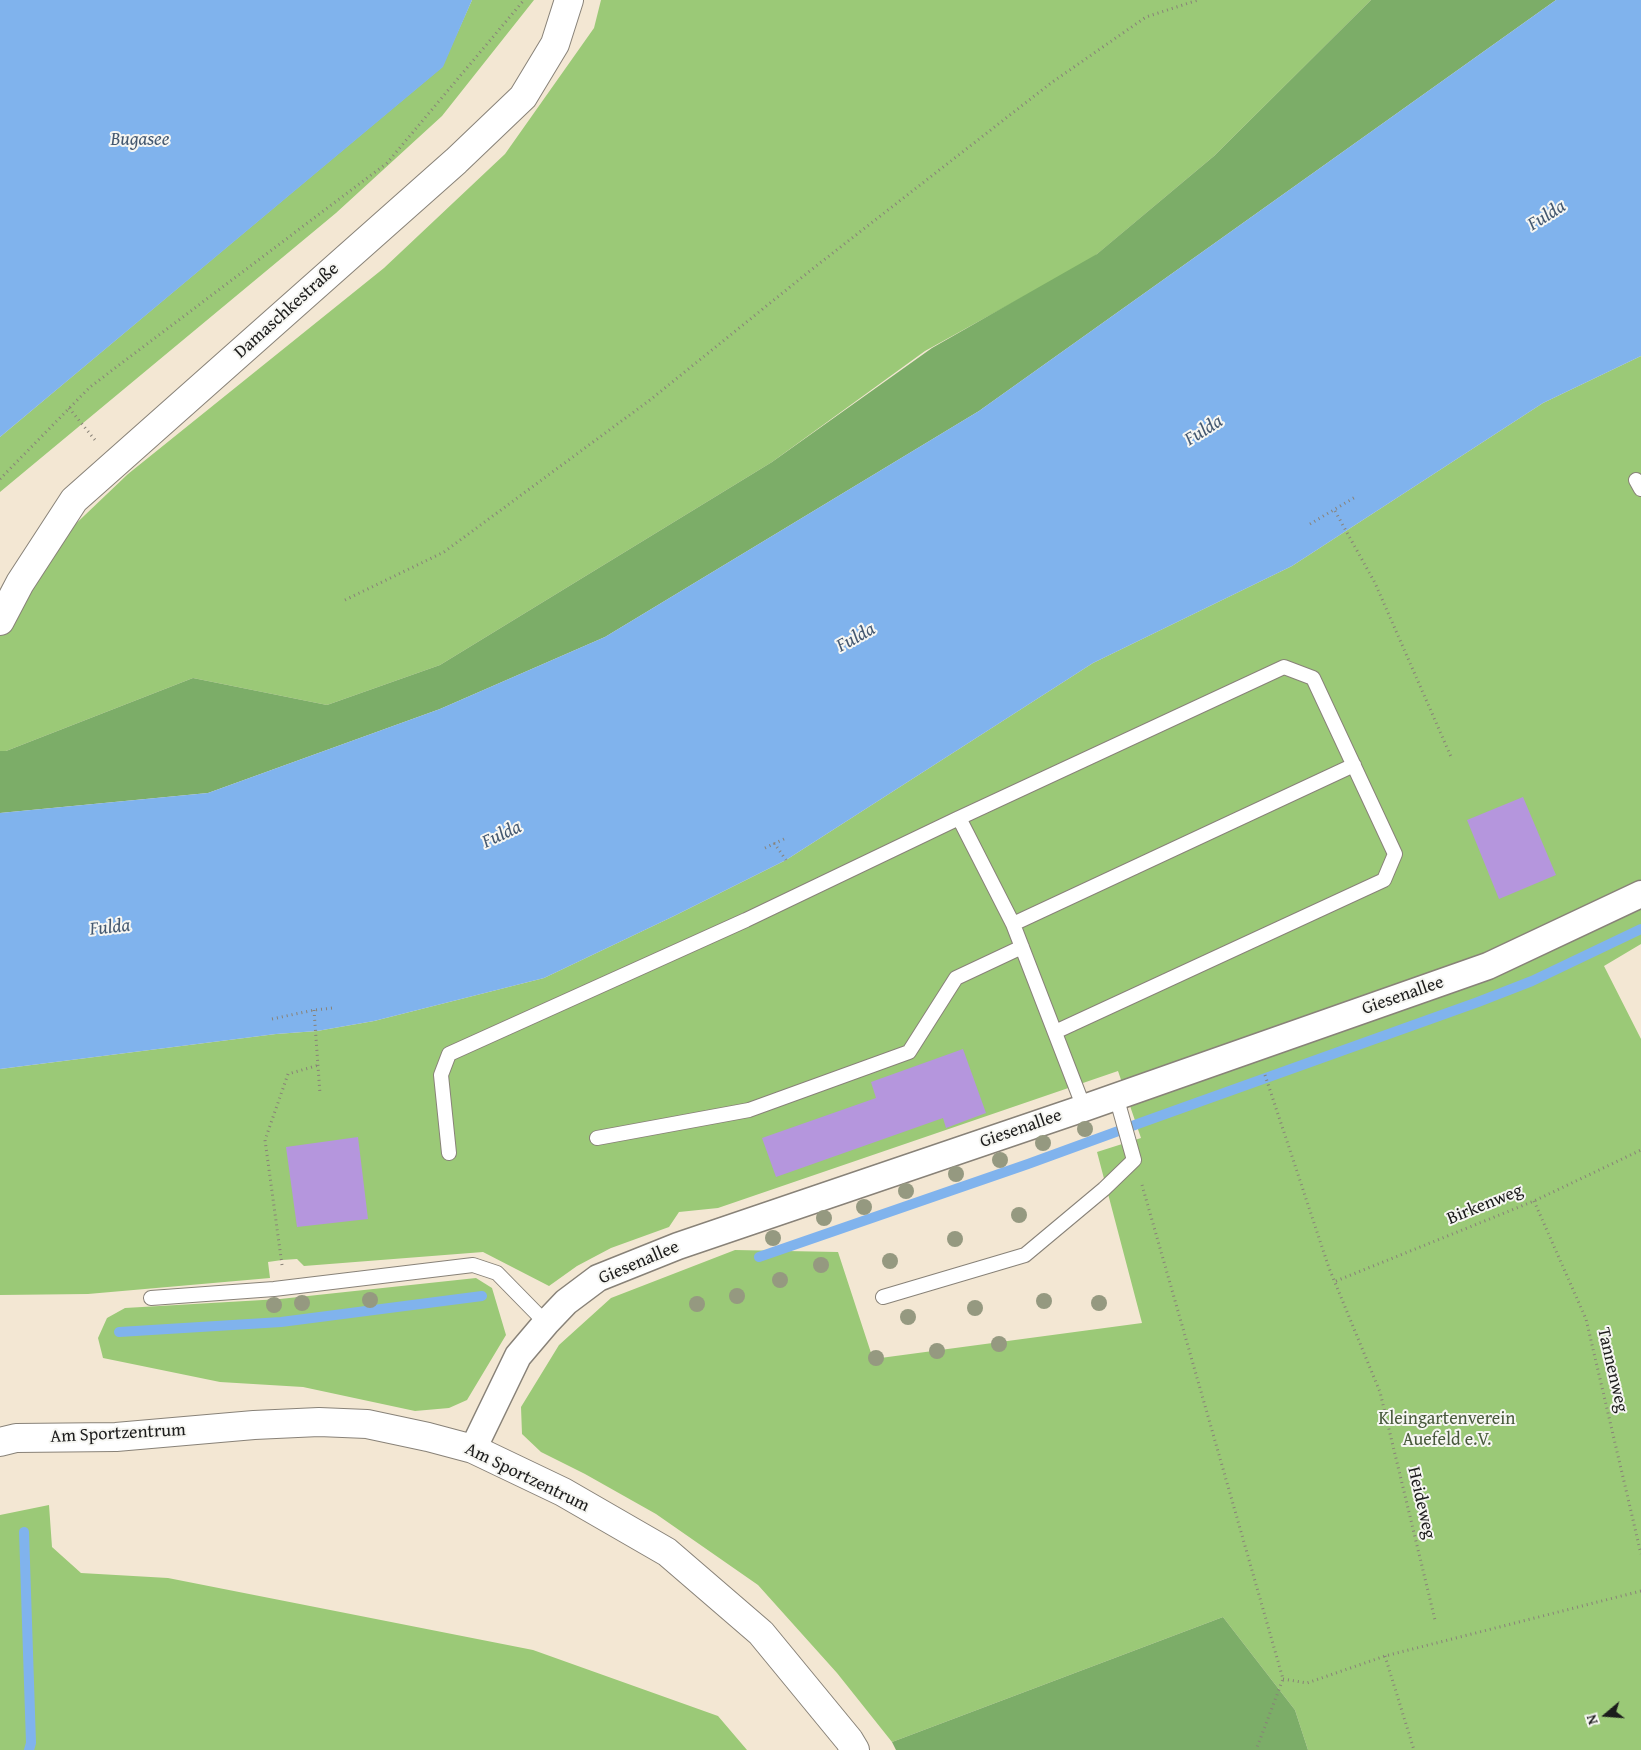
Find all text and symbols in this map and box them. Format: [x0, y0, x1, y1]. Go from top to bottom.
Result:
water label: Bugasee [111, 129, 169, 151]
water label: Fulda [1524, 196, 1570, 236]
street label: Damaschkestraße [230, 258, 344, 364]
water label: Fulda [1181, 411, 1227, 451]
water label: Fulda [833, 618, 879, 658]
water label: Fulda [479, 816, 525, 854]
water label: Fulda [89, 915, 131, 941]
street label: Giesenallee [1359, 972, 1447, 1020]
street label: Giesenallee [977, 1105, 1065, 1153]
street label: Birkenweg [1444, 1180, 1526, 1230]
street label: Giesenallee [596, 1236, 682, 1290]
street label: Tannenweg [1592, 1325, 1632, 1415]
park label: Kleingartenverein Auefeld e.V. [1379, 1408, 1515, 1450]
street label: Am Sportzentrum [50, 1420, 186, 1448]
street label: Am Sportzentrum [461, 1439, 593, 1517]
street label: Heideweg [1402, 1465, 1440, 1541]
north arrow [1581, 1690, 1631, 1740]
text: N [1581, 1712, 1603, 1727]

